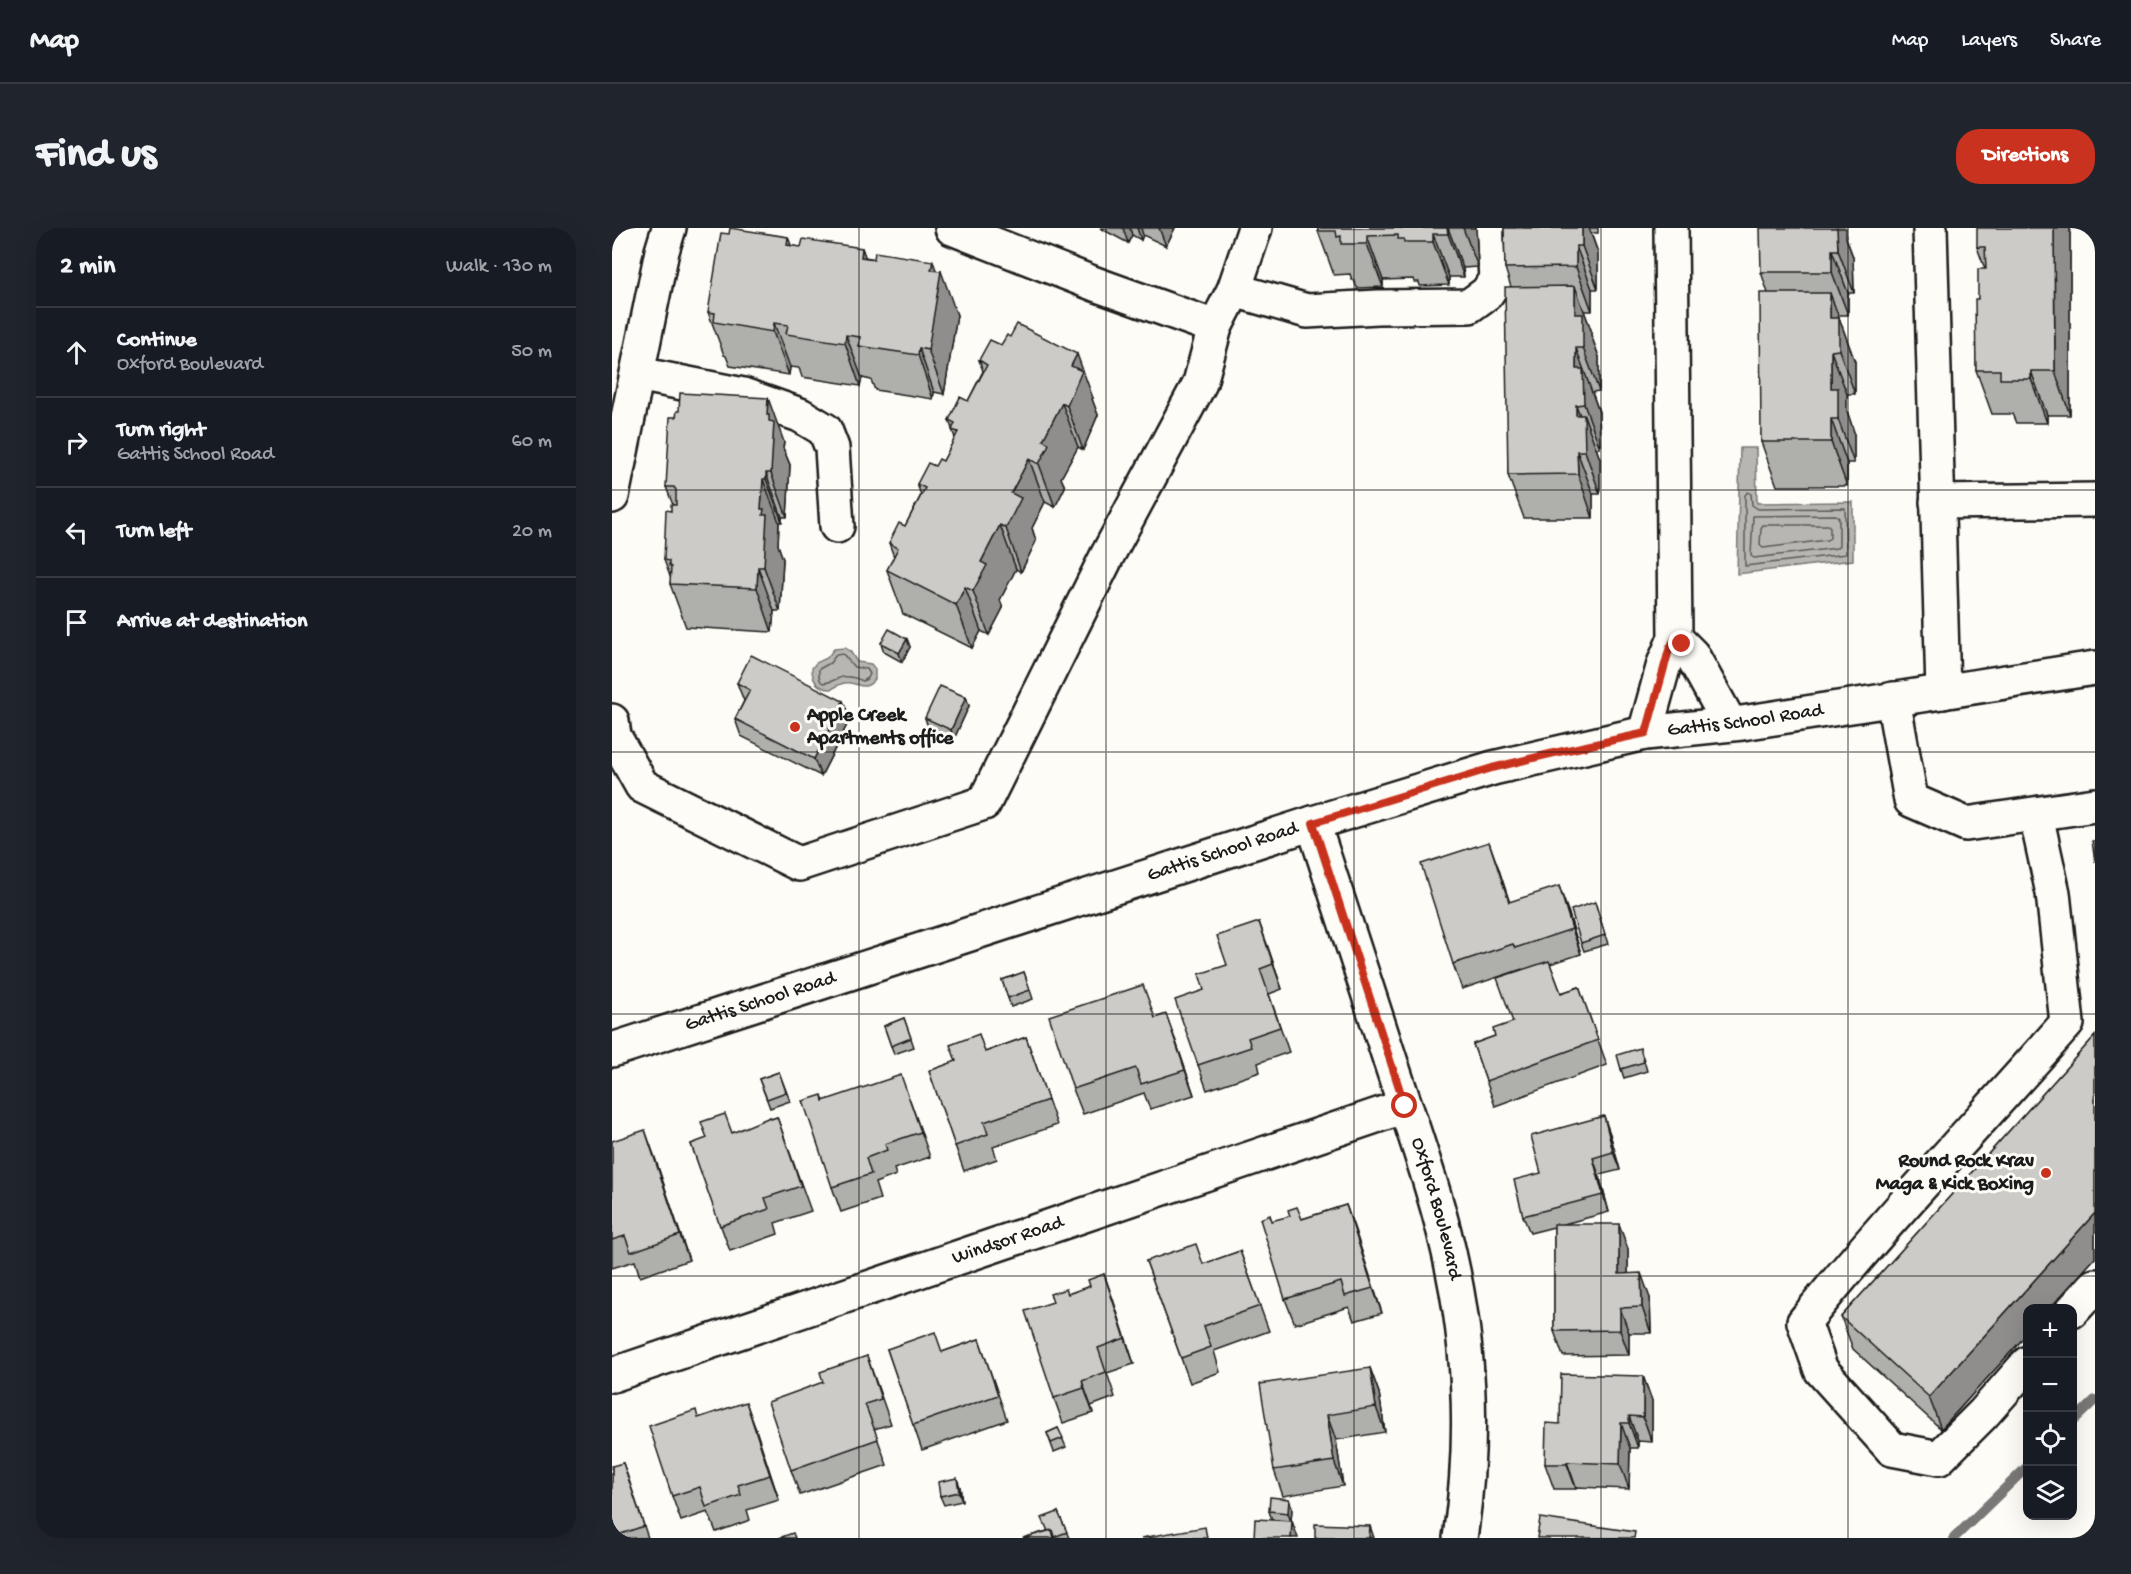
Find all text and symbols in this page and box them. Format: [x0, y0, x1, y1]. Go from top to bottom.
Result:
text: Map [30, 25, 79, 58]
text: Map [1892, 29, 1928, 54]
text: Layers [1961, 29, 2017, 54]
text: Share [2050, 29, 2101, 54]
button: Directions [1956, 129, 2095, 184]
text: Find us [36, 132, 156, 181]
text: 2 min [60, 252, 115, 283]
text: Walk · 130 m [446, 256, 552, 279]
text: Continue [117, 328, 197, 354]
icon: ahead [60, 336, 93, 369]
text: 50 m [511, 341, 552, 364]
text: Oxford Boulevard [117, 354, 263, 377]
text: Turn right [117, 418, 205, 444]
icon: right [60, 426, 93, 459]
text: 60 m [512, 431, 552, 454]
text: Gattis School Road [117, 444, 274, 467]
icon: left [60, 516, 93, 549]
text: Turn left [117, 519, 191, 545]
text: 20 m [512, 521, 552, 544]
icon: arrive [60, 606, 93, 639]
text: Arrive at destination [117, 609, 307, 635]
route end [1668, 630, 1694, 656]
street label: Gattis School Road [1666, 699, 1827, 742]
place label: Apple Creek Apartments office [806, 705, 954, 751]
marker: Apple Creek Apartments office [788, 720, 802, 734]
street label: Gattis School Road [1145, 816, 1303, 887]
street label: Gattis School Road [682, 966, 841, 1037]
route start [1391, 1092, 1417, 1118]
street label: Oxford Boulevard [1405, 1135, 1466, 1284]
place label: Round Rock Krav Maga & Kick Boxing [1876, 1151, 2034, 1197]
marker: Round Rock Krav Maga & Kick Boxing [2039, 1166, 2053, 1180]
street label: Windsor Road [949, 1210, 1069, 1270]
map controls [2023, 1304, 2077, 1520]
button: + [2023, 1304, 2077, 1358]
button: − [2023, 1358, 2077, 1412]
button: locate [2023, 1412, 2077, 1466]
button: layers [2023, 1466, 2077, 1520]

